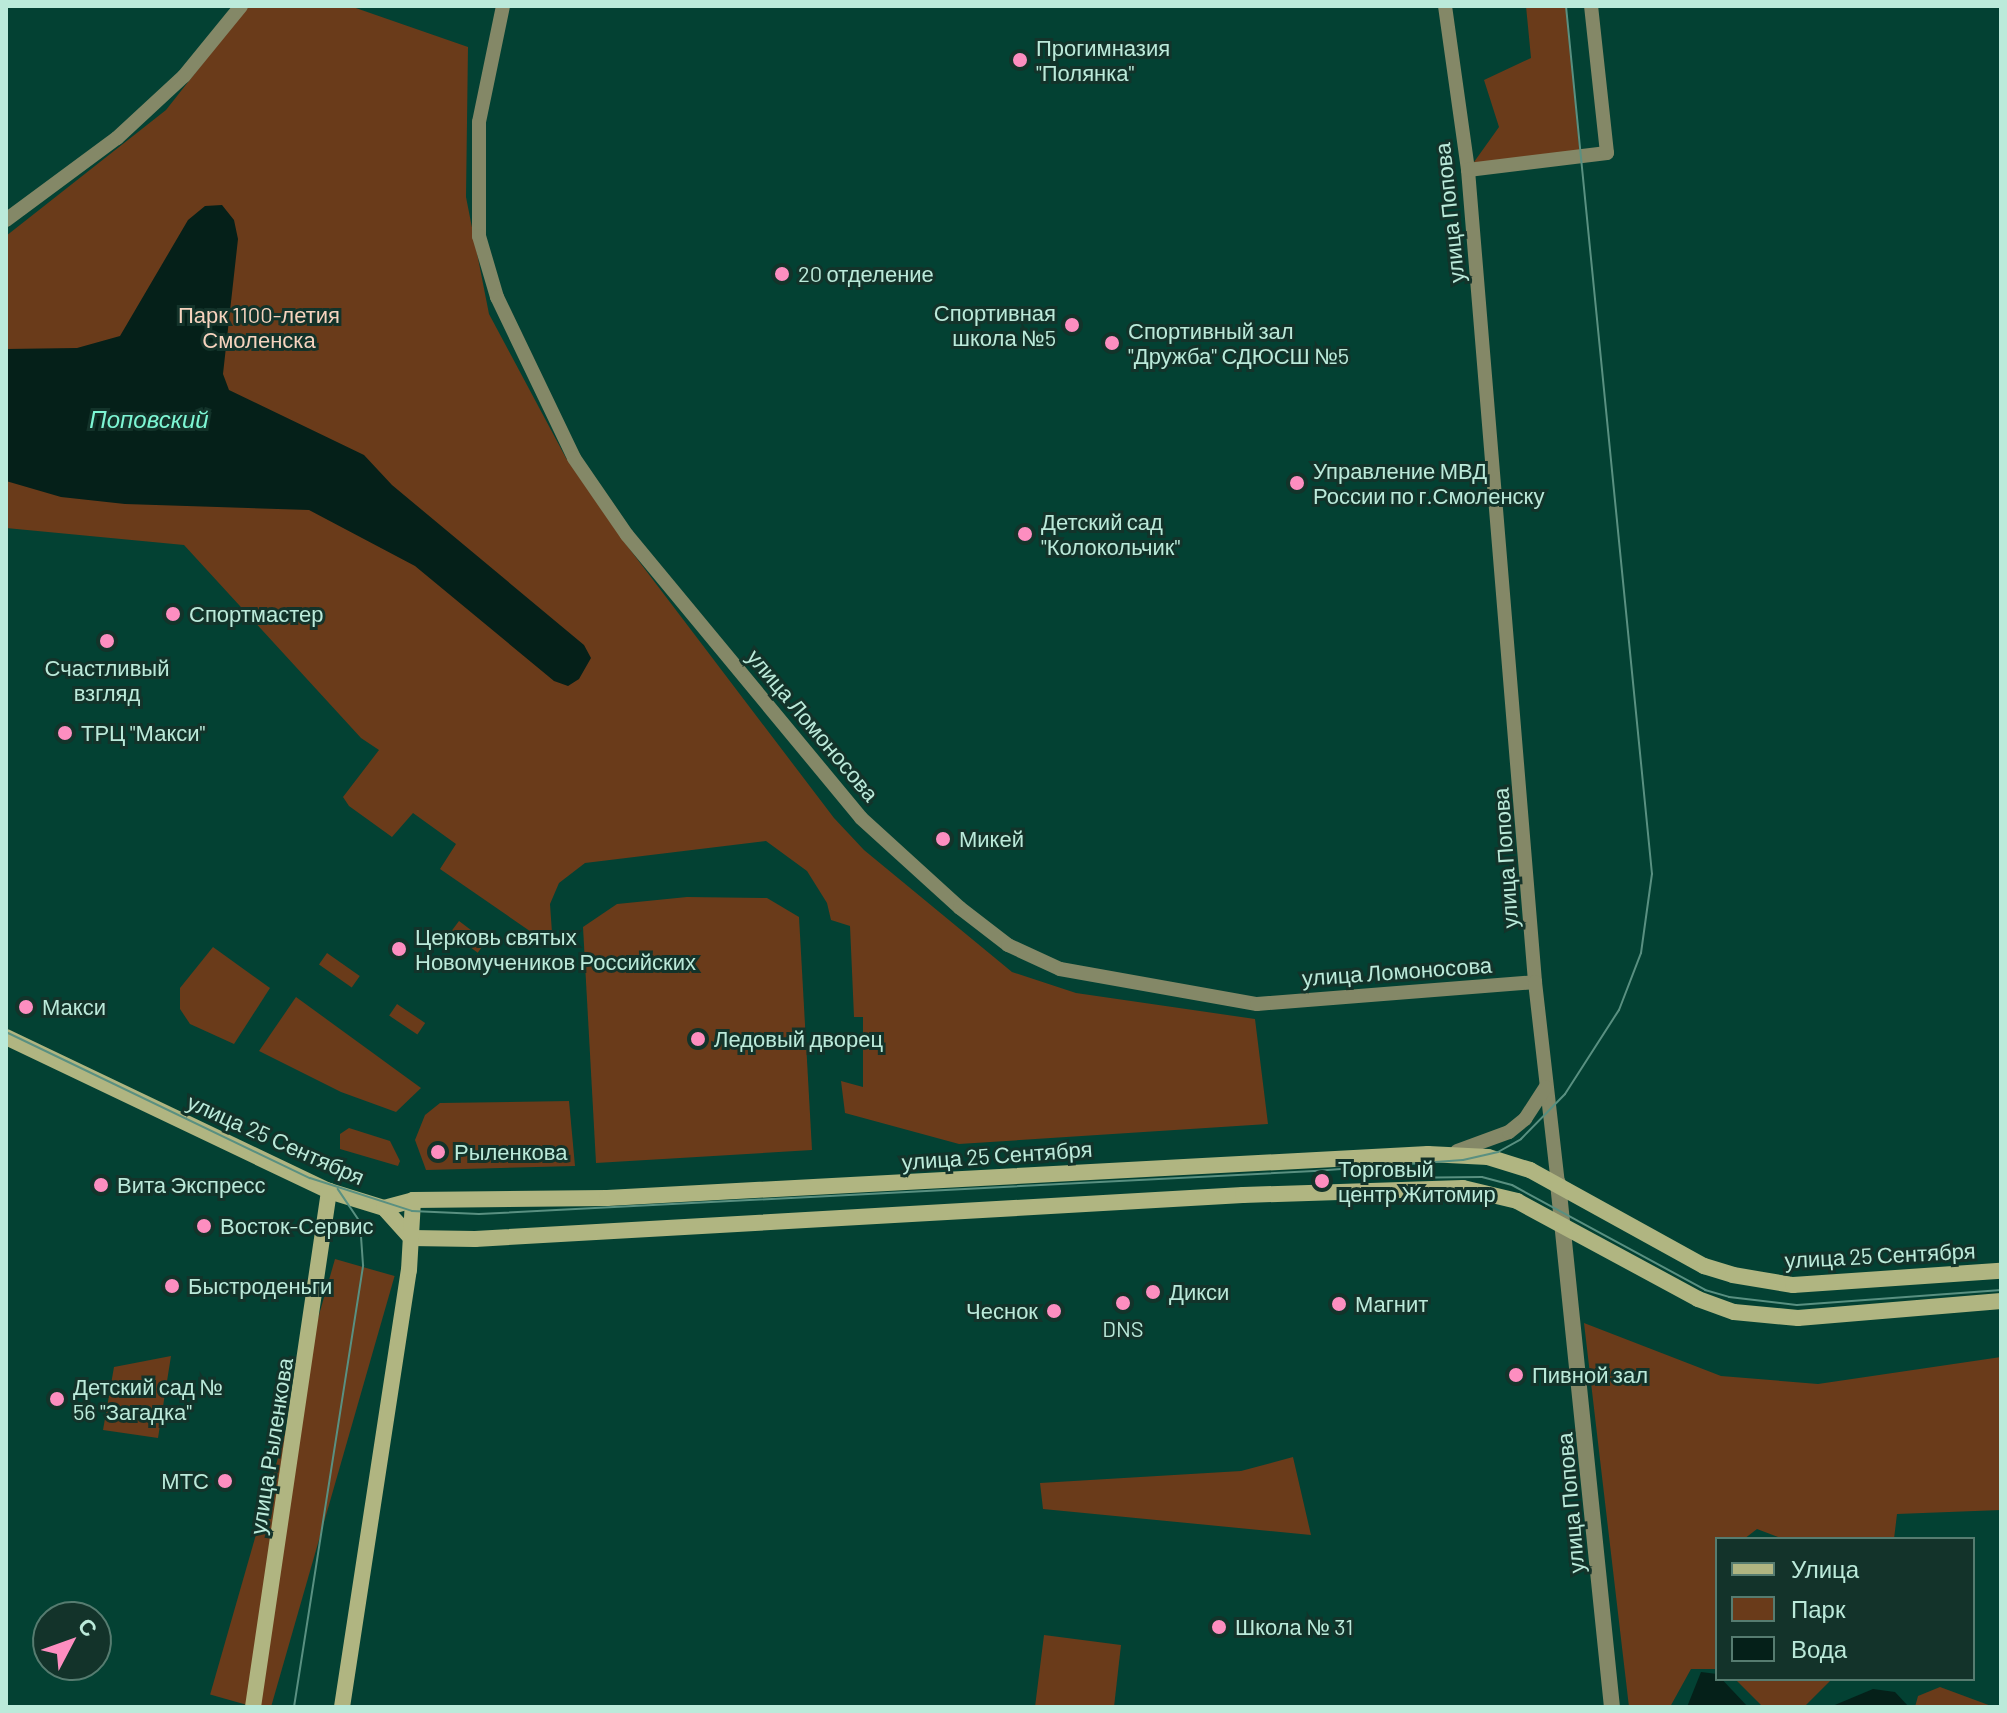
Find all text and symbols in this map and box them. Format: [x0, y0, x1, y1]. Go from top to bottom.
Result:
place label: Прогимназия "Полянка" [1036, 34, 1170, 86]
marker: Прогимназия "Полянка" [1011, 51, 1029, 69]
street label: улица Попова [1429, 142, 1469, 284]
place label: 20 отделение [798, 261, 934, 287]
marker: 20 отделение [773, 265, 791, 283]
place label: Спортивная школа №5 [934, 299, 1056, 350]
park label: Парк 1100-летия Смоленска [178, 301, 340, 352]
marker: Спортивная школа №5 [1063, 316, 1081, 334]
place label: Спортивный зал "Дружба" СДЮСШ №5 [1128, 317, 1349, 368]
marker: Спортивный зал "Дружба" СДЮСШ №5 [1103, 334, 1121, 352]
water label: Поповский [89, 405, 209, 433]
place label: Управление МВД России по г.Смоленску [1313, 457, 1544, 508]
marker: Управление МВД России по г.Смоленску [1288, 474, 1306, 492]
place label: Детский сад "Колокольчик" [1041, 508, 1180, 560]
marker: Детский сад "Колокольчик" [1016, 525, 1034, 543]
place label: Спортмастер [189, 601, 324, 627]
marker: Спортмастер [164, 605, 182, 623]
marker: Счастливый взгляд [98, 632, 116, 650]
street label: улица Ломоносова [742, 644, 884, 806]
place label: Счастливый взгляд [45, 654, 169, 706]
place label: ТРЦ "Макси" [81, 720, 205, 746]
marker: ТРЦ "Макси" [56, 724, 74, 742]
street label: улица Попова [1487, 787, 1523, 929]
place label: Микей [959, 826, 1024, 852]
marker: Микей [934, 830, 952, 848]
place label: Церковь святых Новомучеников Российских [415, 923, 696, 974]
marker: Церковь святых Новомучеников Российских [390, 940, 408, 958]
street label: улица Ломоносова [1301, 951, 1493, 991]
place label: Макси [42, 994, 106, 1020]
marker: Макси [17, 998, 35, 1016]
place label: Ледовый дворец [714, 1026, 883, 1052]
marker: Ледовый дворец [689, 1030, 707, 1048]
street label: улица 25 Сентября [183, 1088, 369, 1190]
street label: улица 25 Сентября [901, 1135, 1093, 1175]
place label: Рыленкова [454, 1139, 567, 1165]
marker: Рыленкова [429, 1143, 447, 1161]
place label: Торговый центр Житомир [1338, 1155, 1496, 1206]
place label: Вита Экспресс [117, 1172, 265, 1198]
marker: Торговый центр Житомир [1313, 1172, 1331, 1190]
marker: Вита Экспресс [92, 1176, 110, 1194]
place label: Восток-Сервис [220, 1213, 374, 1239]
marker: Восток-Сервис [195, 1217, 213, 1235]
street label: улица 25 Сентября [1784, 1237, 1976, 1273]
place label: Быстроденьги [188, 1273, 332, 1299]
marker: Быстроденьги [163, 1277, 181, 1295]
place label: Дикси [1169, 1279, 1229, 1305]
marker: Дикси [1144, 1283, 1162, 1301]
place label: Магнит [1355, 1291, 1428, 1317]
marker: DNS [1114, 1294, 1132, 1312]
marker: Магнит [1330, 1295, 1348, 1313]
place label: Чеснок [966, 1298, 1038, 1324]
marker: Чеснок [1045, 1302, 1063, 1320]
place label: DNS [1102, 1316, 1144, 1342]
street label: улица Рыленкова [244, 1356, 298, 1536]
place label: Пивной зал [1532, 1362, 1648, 1388]
marker: Пивной зал [1507, 1366, 1525, 1384]
place label: Детский сад № 56 "Загадка" [73, 1373, 223, 1424]
marker: Детский сад № 56 "Загадка" [48, 1390, 66, 1408]
street label: улица Попова [1551, 1432, 1589, 1574]
place label: МТС [161, 1468, 209, 1494]
marker: МТС [216, 1472, 234, 1490]
legend [1715, 1537, 1975, 1681]
text: Улица [1791, 1554, 1859, 1583]
text: Парк [1791, 1594, 1845, 1623]
north arrow [32, 1601, 112, 1681]
text: С [74, 1612, 104, 1641]
place label: Школа № 31 [1235, 1614, 1353, 1640]
marker: Школа № 31 [1210, 1618, 1228, 1636]
text: Вода [1791, 1634, 1847, 1663]

